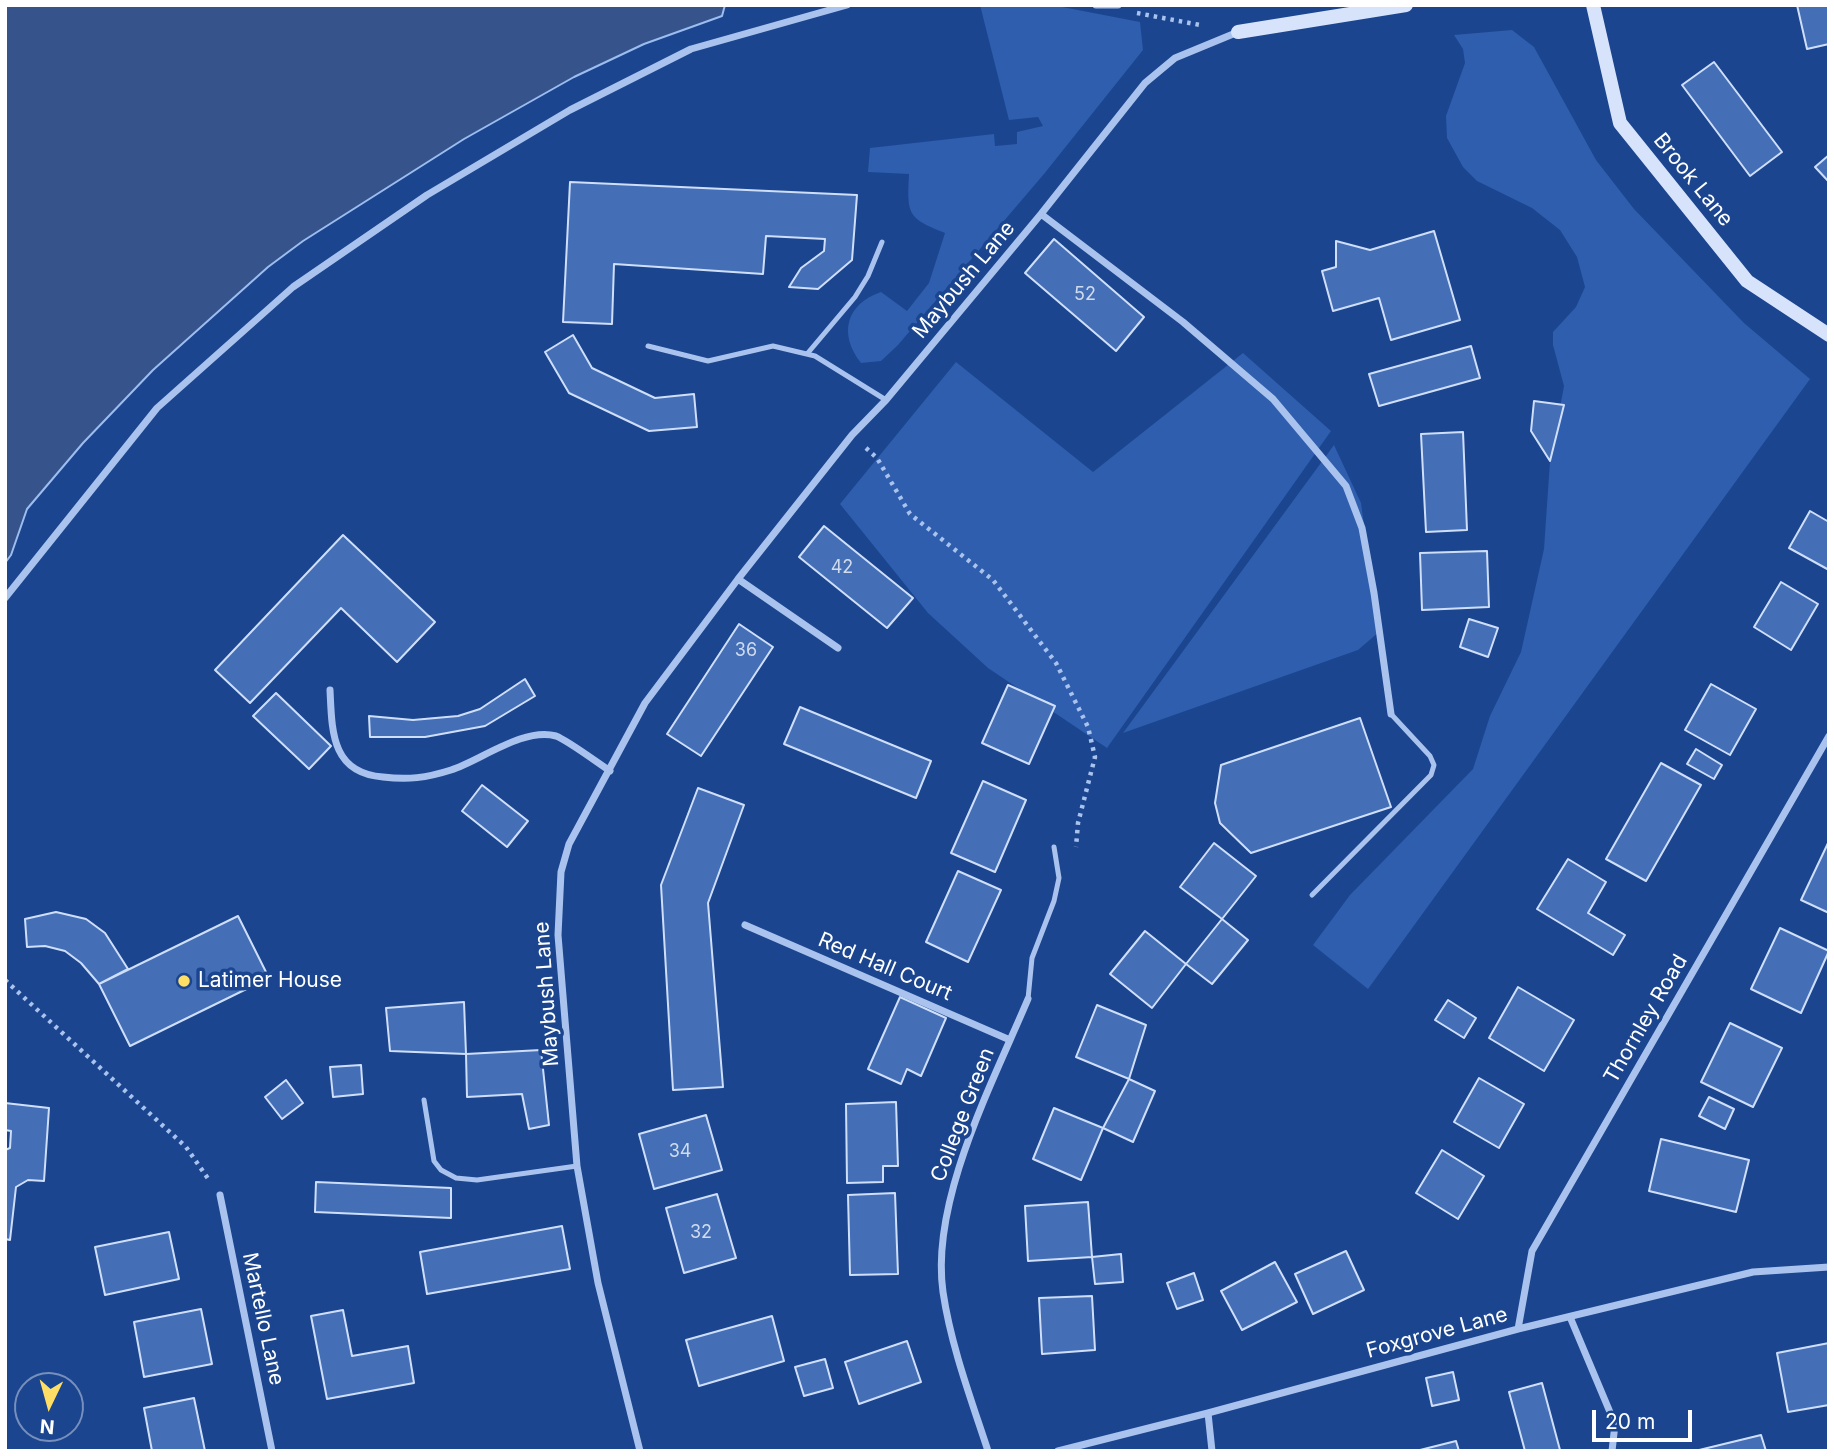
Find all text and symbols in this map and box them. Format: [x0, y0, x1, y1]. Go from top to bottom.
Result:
street label: Brook Lane [1648, 128, 1738, 232]
street label: Maybush Lane [908, 216, 1020, 344]
house number: 52 [1074, 284, 1096, 306]
house number: 42 [831, 557, 853, 579]
house number: 36 [735, 640, 757, 662]
street label: Maybush Lane [529, 921, 565, 1067]
street label: Red Hall Court [814, 927, 956, 1007]
street label: Thornley Road [1599, 950, 1693, 1088]
place label: Latimer House [198, 968, 342, 994]
marker: Latimer House [176, 973, 192, 989]
street label: College Green [926, 1044, 1000, 1186]
house number: 34 [669, 1141, 691, 1163]
house number: 32 [690, 1222, 712, 1244]
street label: Martello Lane [237, 1250, 289, 1388]
street label: Foxgrove Lane [1364, 1302, 1510, 1364]
north arrow [14, 1372, 84, 1442]
scale bar [1596, 1396, 1696, 1440]
text: 20 m [1605, 1409, 1655, 1434]
text: N [39, 1414, 56, 1439]

